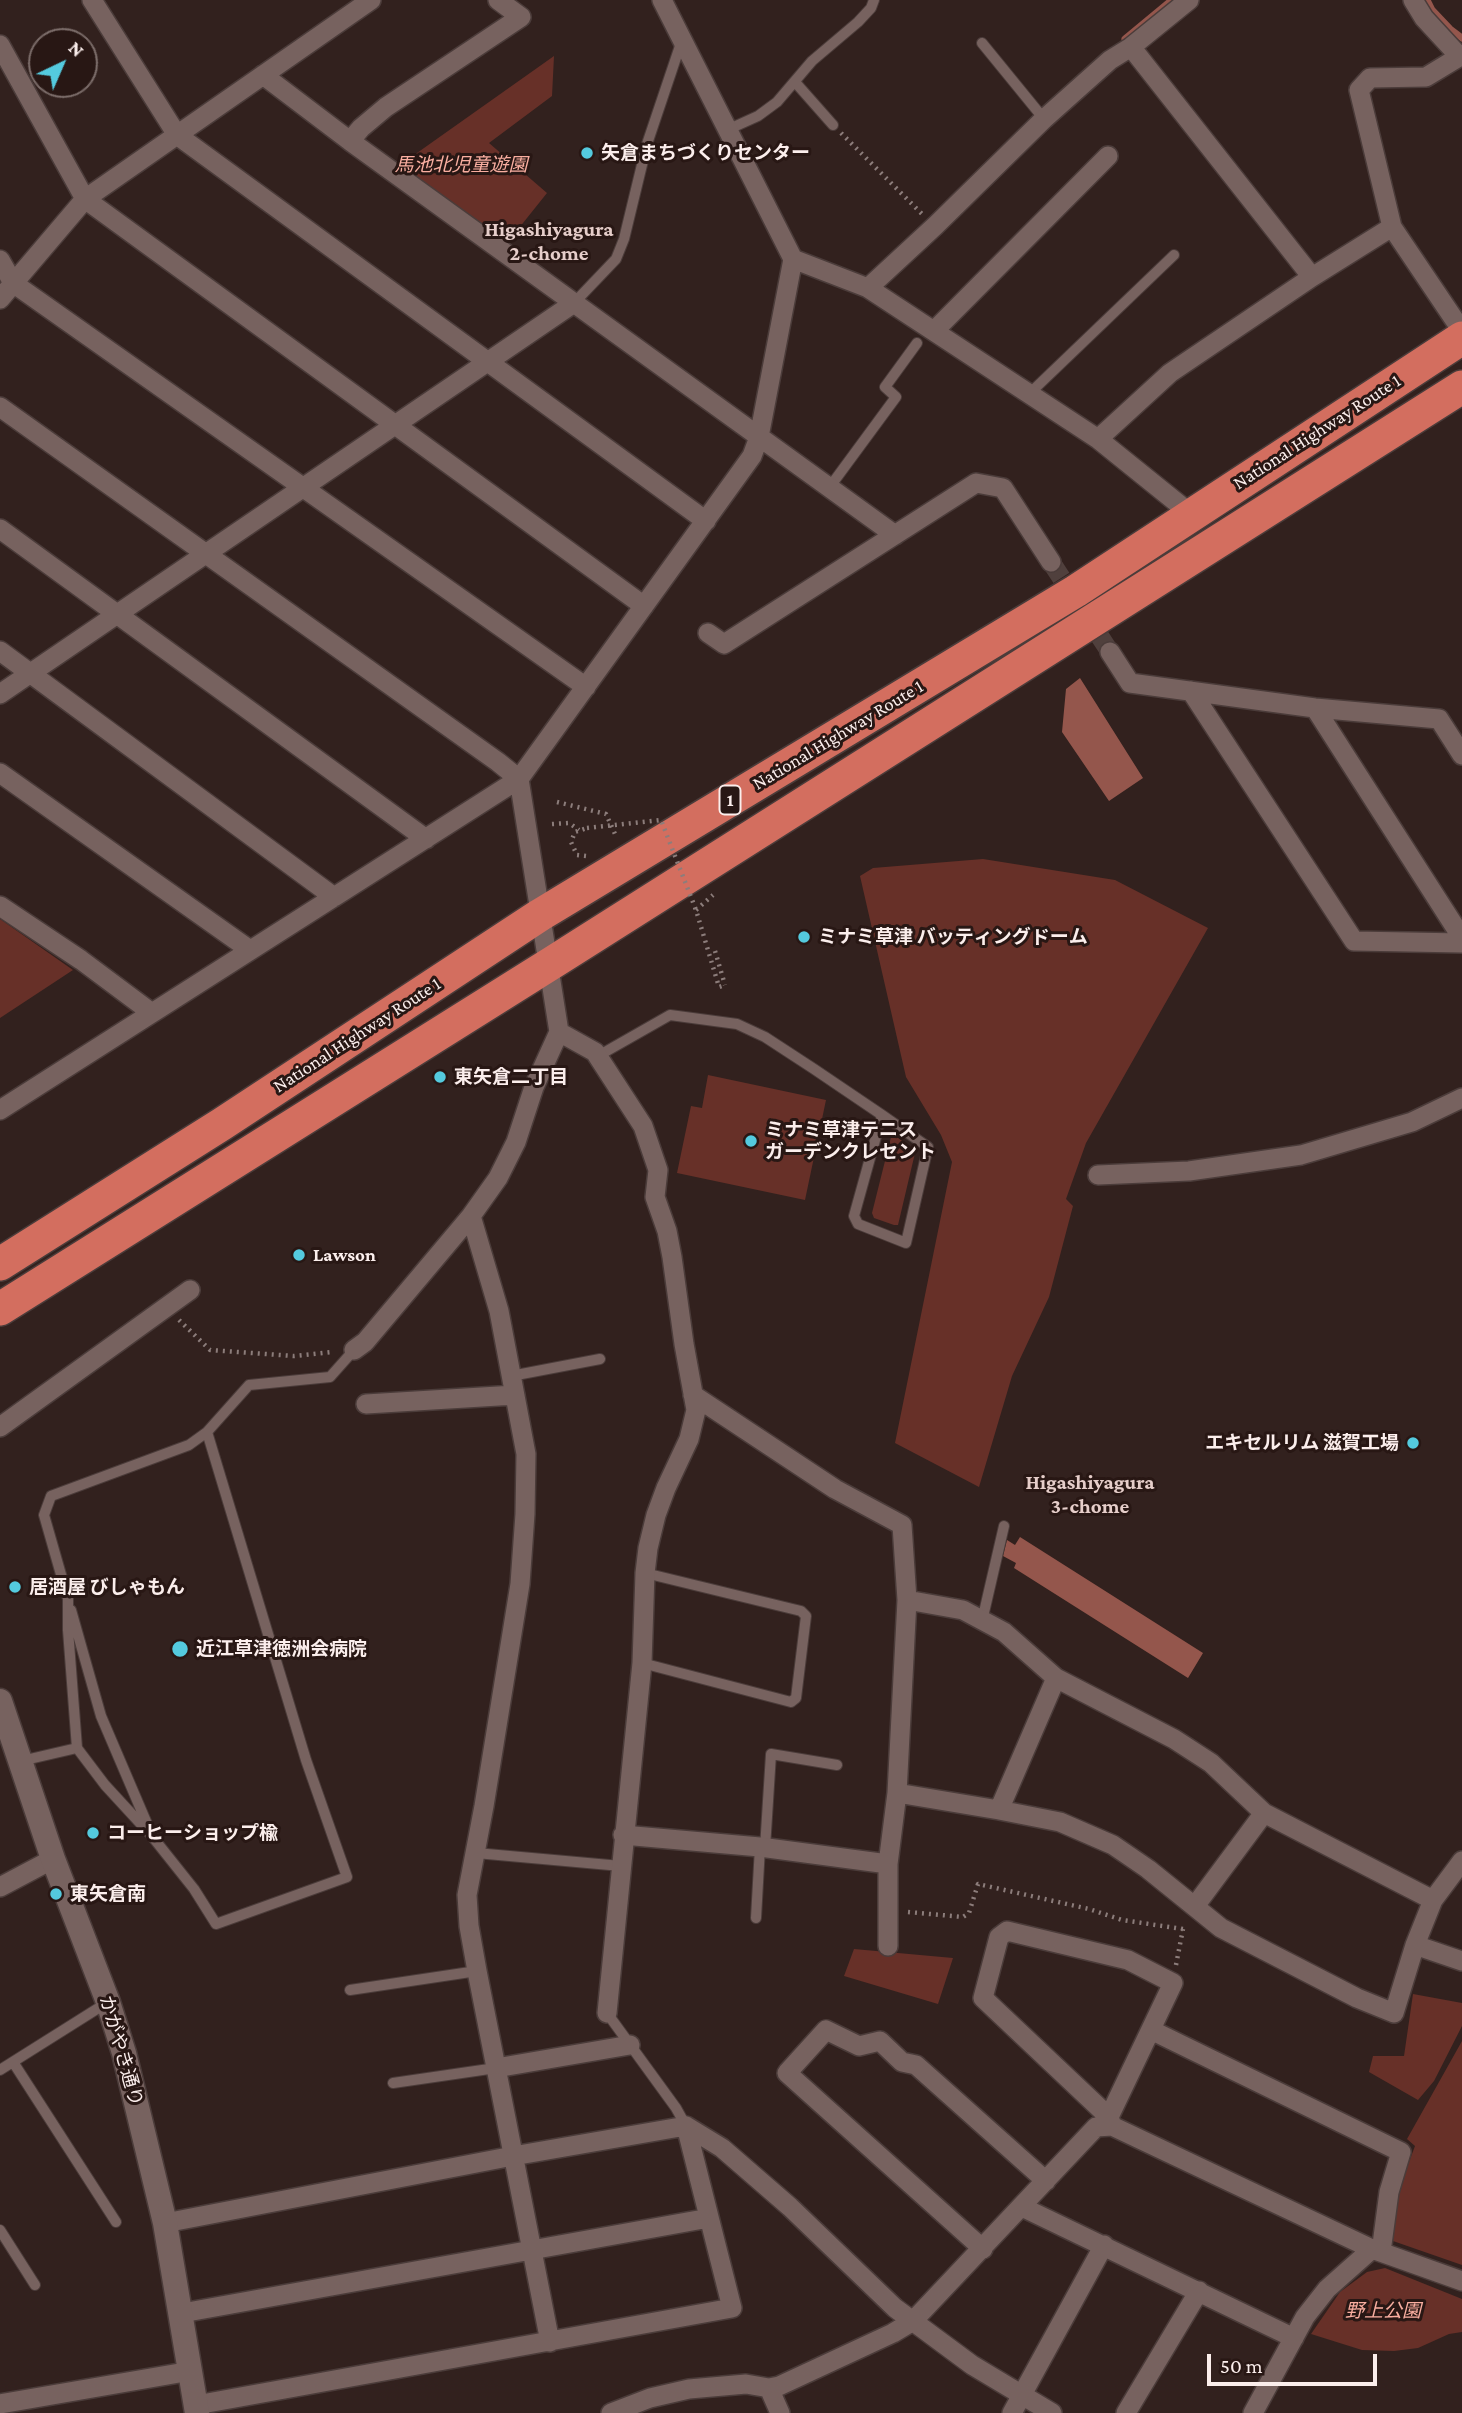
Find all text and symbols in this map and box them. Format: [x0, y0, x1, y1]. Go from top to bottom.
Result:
north arrow [28, 28, 98, 98]
text: N [65, 37, 88, 61]
place label: 矢倉まちづくりセンター [601, 142, 810, 164]
marker: 矢倉まちづくりセンター [579, 145, 595, 161]
park label: 馬池北児童遊園 [395, 154, 527, 176]
district label: Higashiyagura 2-chome [485, 217, 613, 267]
street label: National Highway Route 1 [1229, 369, 1405, 495]
street label: National Highway Route 1 [748, 675, 928, 795]
road number: 1 [720, 786, 740, 814]
place label: ミナミ草津 バッティングドーム [818, 926, 1088, 948]
marker: ミナミ草津 バッティングドーム [796, 929, 812, 945]
street label: National Highway Route 1 [269, 972, 445, 1098]
place label: 東矢倉二丁目 [454, 1066, 568, 1088]
marker: 東矢倉二丁目 [432, 1069, 448, 1085]
place label: ミナミ草津テニス ガーデンクレセント [765, 1119, 936, 1163]
marker: ミナミ草津テニス ガーデンクレセント [743, 1133, 759, 1149]
place label: Lawson [313, 1244, 376, 1266]
marker: Lawson [291, 1247, 307, 1263]
place label: エキセルリム 滋賀工場 [1205, 1432, 1399, 1454]
marker: エキセルリム 滋賀工場 [1405, 1435, 1421, 1451]
district label: Higashiyagura 3-chome [1026, 1470, 1154, 1520]
place label: 居酒屋 びしゃもん [29, 1576, 185, 1598]
marker: 居酒屋 びしゃもん [7, 1579, 23, 1595]
place label: 近江草津徳洲会病院 [196, 1638, 367, 1660]
marker: 近江草津徳洲会病院 [170, 1639, 190, 1659]
place label: コーヒーショップ楡 [107, 1822, 278, 1844]
marker: コーヒーショップ楡 [85, 1825, 101, 1841]
place label: 東矢倉南 [70, 1883, 146, 1905]
marker: 東矢倉南 [48, 1886, 64, 1902]
street label: かがやき通り [94, 1993, 148, 2109]
park label: 野上公園 [1345, 2300, 1421, 2322]
scale bar [1210, 2340, 1380, 2384]
text: 50 m [1220, 2354, 1263, 2378]

